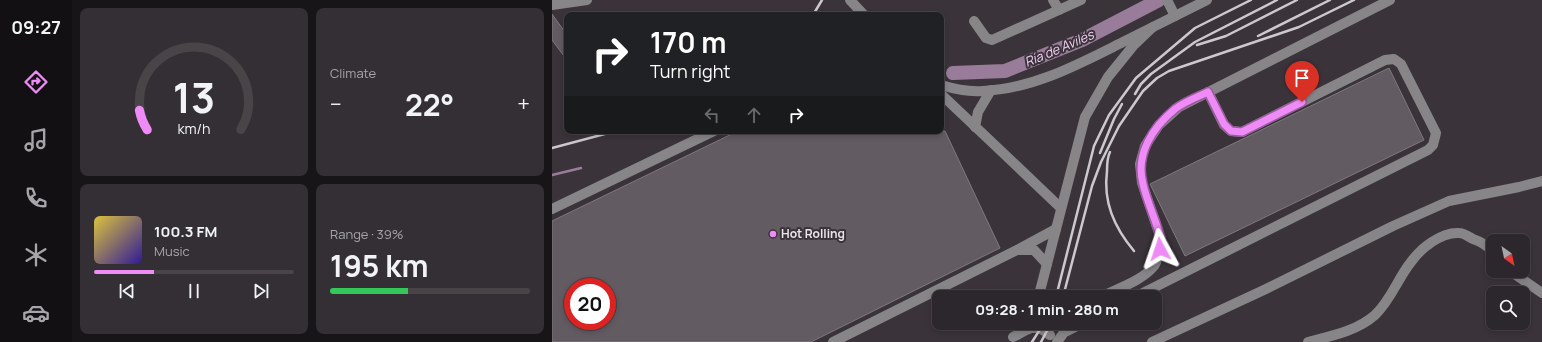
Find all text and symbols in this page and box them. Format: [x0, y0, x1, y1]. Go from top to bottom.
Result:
text: 09:27 [11, 15, 61, 39]
text: 170 m [650, 23, 726, 61]
water label: Ría de Avilés [1022, 25, 1098, 71]
icon: right [584, 28, 636, 80]
text: Turn right [650, 59, 731, 83]
pin [1285, 61, 1319, 102]
text: Climate [330, 64, 376, 82]
icon: arrive [1291, 67, 1313, 89]
icon: directions [22, 68, 50, 96]
text: 13 [173, 69, 215, 125]
text: 22° [405, 84, 454, 125]
text: − [330, 89, 342, 119]
text: + [517, 89, 530, 119]
icon: left [701, 104, 723, 126]
icon: ahead [743, 104, 765, 126]
icon: right [785, 104, 807, 126]
text: km/h [177, 119, 211, 138]
icon: music [22, 126, 50, 154]
icon: phone [22, 184, 50, 212]
text: 100.3 FM [154, 221, 217, 242]
text: Range · 39% [330, 225, 404, 243]
place label: Hot Rolling [781, 225, 845, 242]
position arrow [1139, 228, 1181, 270]
marker: Hot Rolling [768, 229, 778, 239]
north arrow [1486, 234, 1530, 278]
map controls [1486, 234, 1530, 330]
icon: climate [22, 241, 50, 269]
text: Music [154, 242, 190, 260]
text: 195 km [330, 245, 428, 286]
speed limit sign: 20 [564, 278, 616, 330]
icon: previous [116, 280, 138, 302]
icon: pause [183, 280, 205, 302]
icon: next [250, 280, 272, 302]
button: search [1486, 286, 1530, 330]
icon: car [22, 299, 50, 327]
text: 09:28 · 1 min · 280 m [975, 299, 1119, 320]

